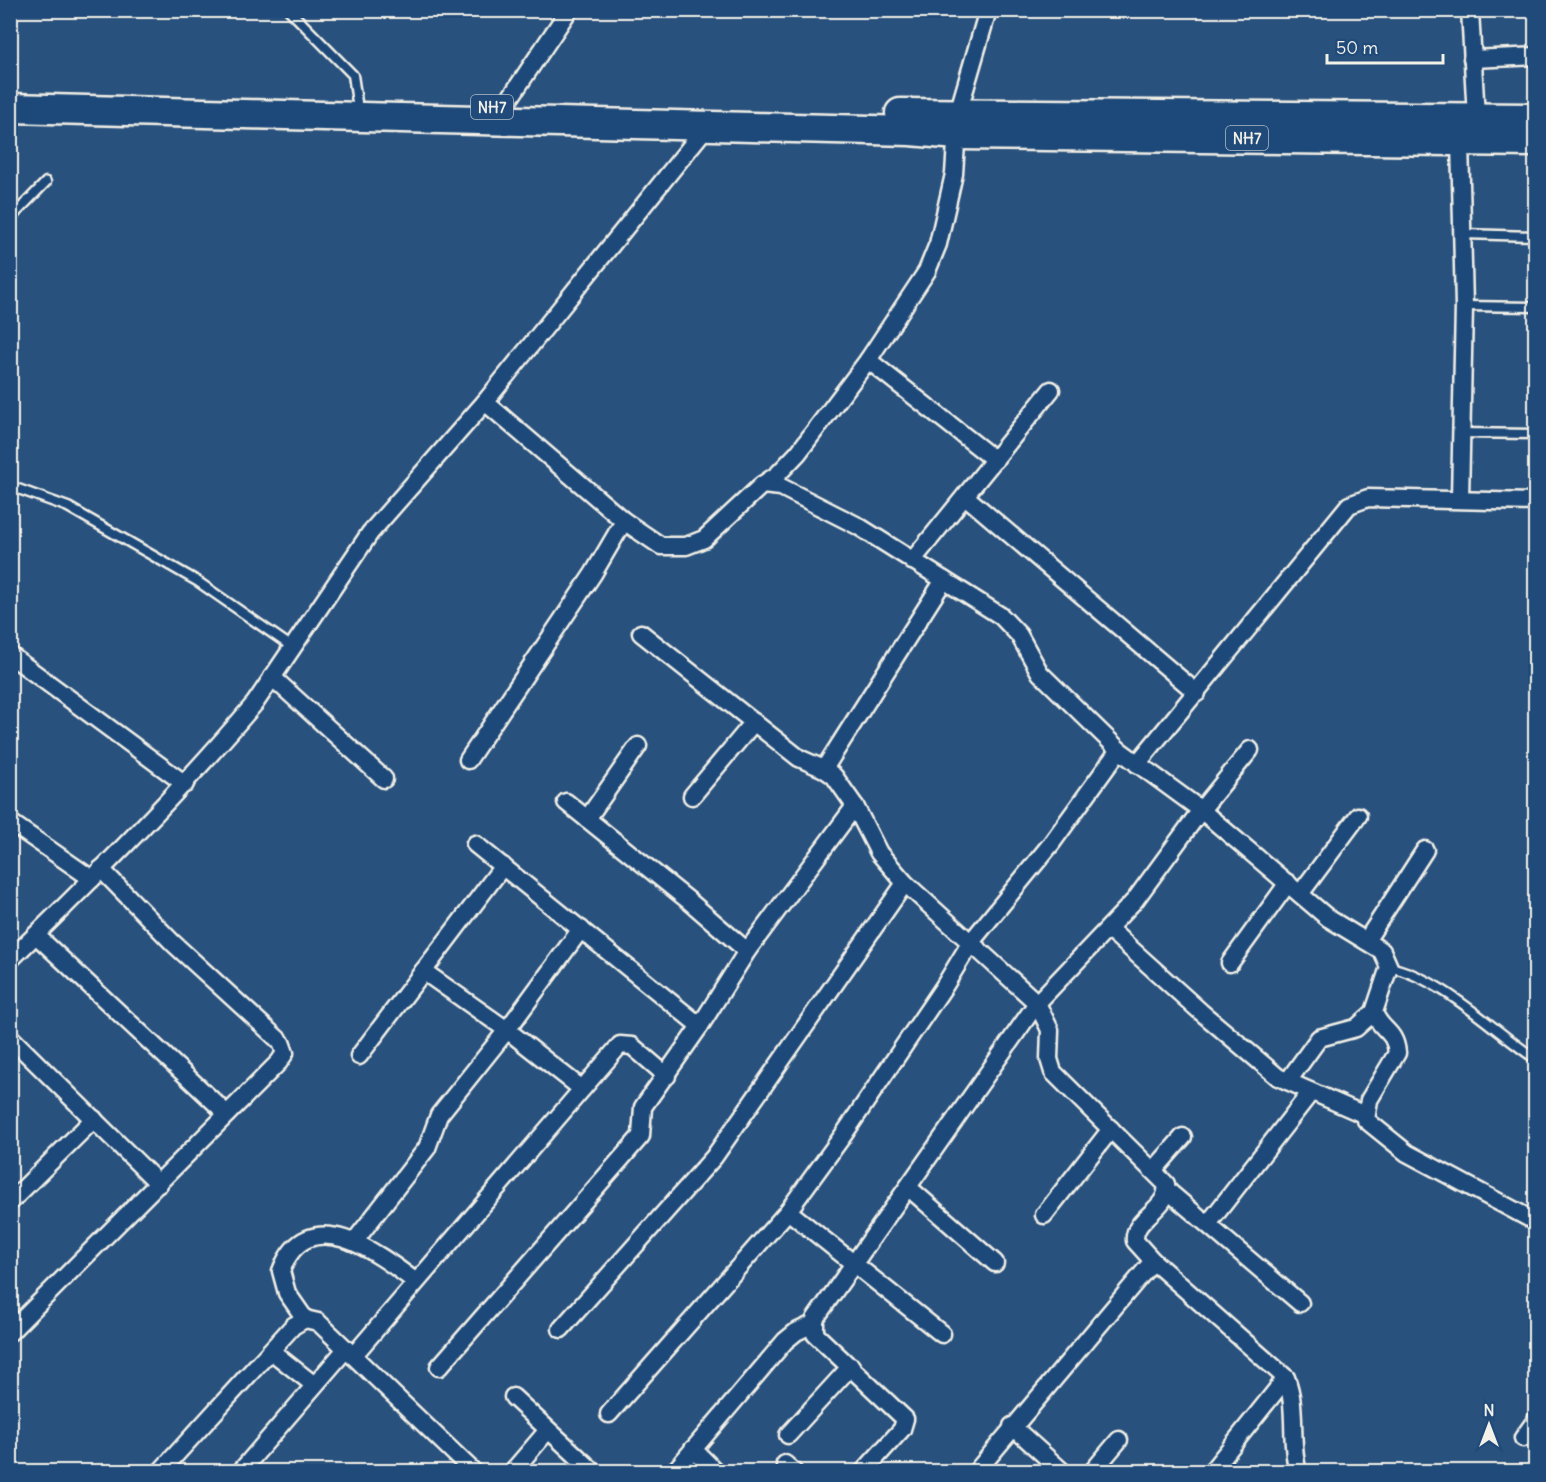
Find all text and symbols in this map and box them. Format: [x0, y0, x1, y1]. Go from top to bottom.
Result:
scale bar [1327, 27, 1442, 65]
text: 50 m [1336, 36, 1378, 59]
road number: NH7 [471, 95, 513, 119]
road number: NH7 [1226, 126, 1268, 150]
north arrow [1459, 1395, 1519, 1455]
text: N [1483, 1400, 1495, 1420]

